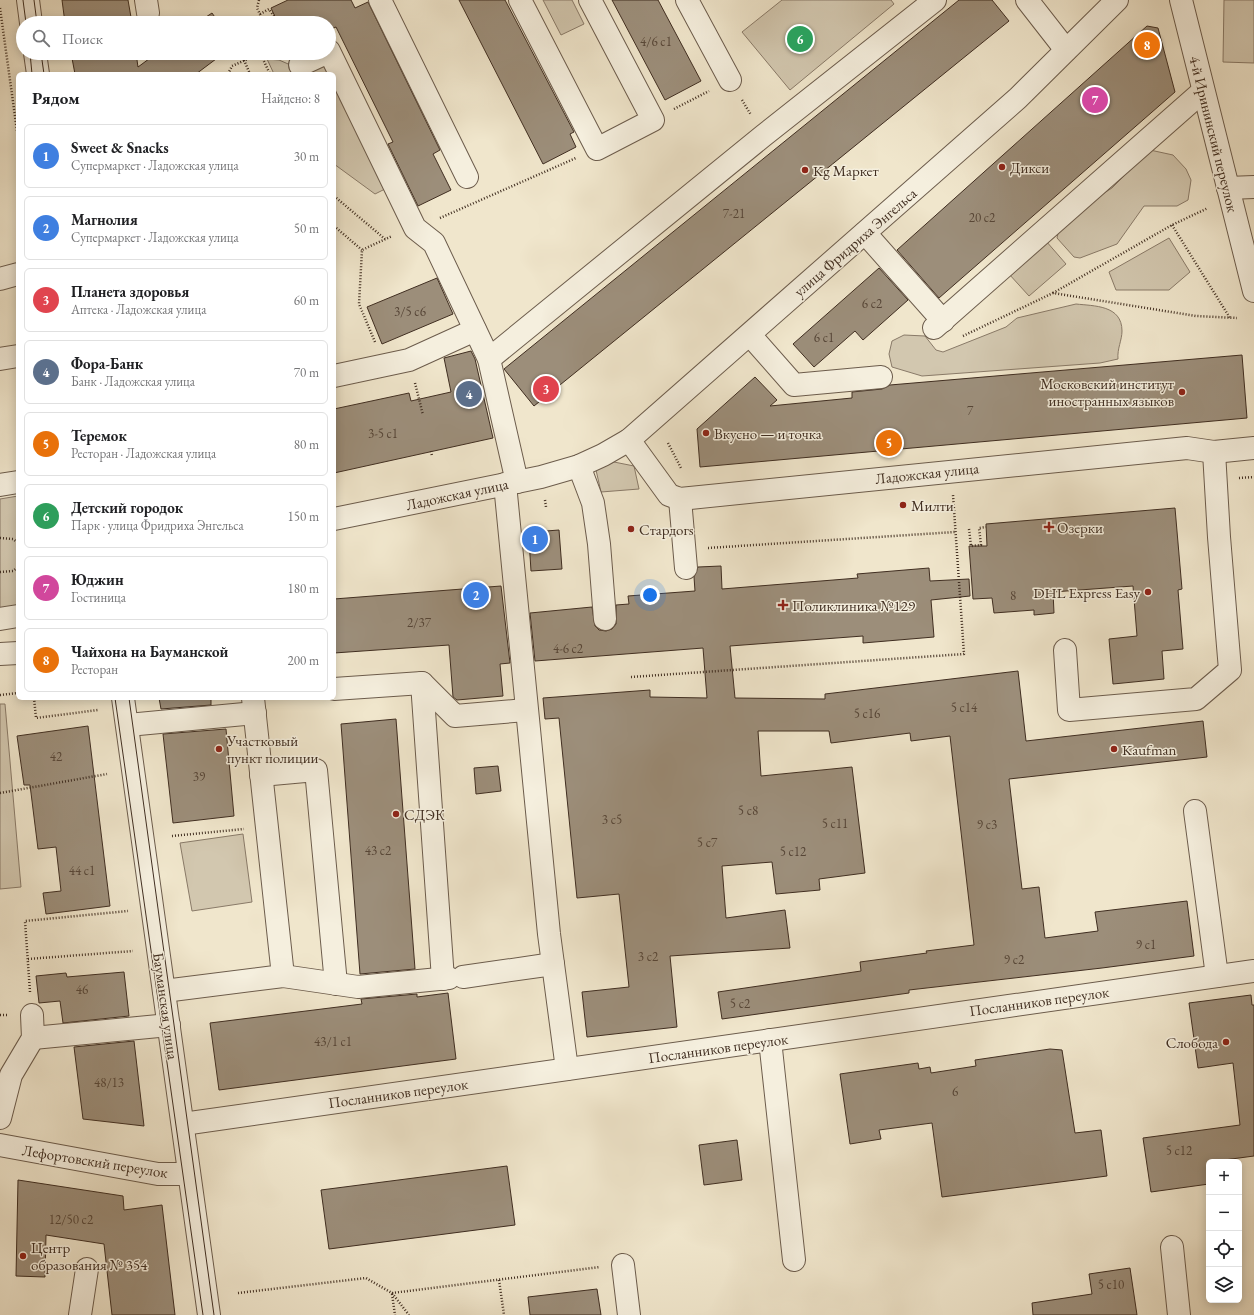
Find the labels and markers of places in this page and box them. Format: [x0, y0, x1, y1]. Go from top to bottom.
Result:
pin: 6 [787, 24, 813, 54]
pin: 8 [1134, 30, 1160, 60]
pin: 7 [1082, 85, 1108, 115]
place label: Дикси [1010, 158, 1049, 177]
place label: Kg Маркет [813, 161, 879, 180]
marker: Дикси [997, 162, 1007, 172]
marker: Kg Маркет [800, 165, 810, 175]
pin: 3 [533, 374, 559, 404]
place label: Московский институт иностранных языков [1040, 374, 1174, 410]
pin: 4 [456, 379, 482, 409]
marker: Московский институт иностранных языков [1177, 387, 1187, 397]
place label: Вкусно — и точка [714, 424, 822, 443]
marker: Вкусно — и точка [701, 428, 711, 438]
pin: 5 [876, 428, 902, 458]
place label: Милти [911, 496, 954, 515]
marker: Милти [898, 500, 908, 510]
place label: Озерки [1057, 518, 1103, 537]
place label: Стардогs [639, 520, 694, 539]
marker: Озерки [1044, 522, 1054, 532]
pin: 1 [522, 524, 548, 554]
marker: Стардогs [626, 524, 636, 534]
pin: 2 [463, 580, 489, 610]
place label: DHL Express Easy [1033, 583, 1140, 602]
marker: DHL Express Easy [1143, 587, 1153, 597]
place label: Поликлиника №129 [792, 596, 915, 615]
marker: Поликлиника №129 [777, 599, 789, 611]
place label: Участковый пункт полиции [226, 731, 319, 767]
place label: Kaufman [1122, 740, 1177, 759]
marker: Участковый пункт полиции [214, 744, 224, 754]
marker: Kaufman [1109, 744, 1119, 754]
place label: СДЭК [404, 805, 445, 824]
marker: СДЭК [391, 809, 401, 819]
place label: Слобода [1166, 1033, 1218, 1052]
marker: Слобода [1221, 1037, 1231, 1047]
place label: Центр образования № 354 [31, 1238, 148, 1274]
marker: Центр образования № 354 [18, 1251, 28, 1261]

